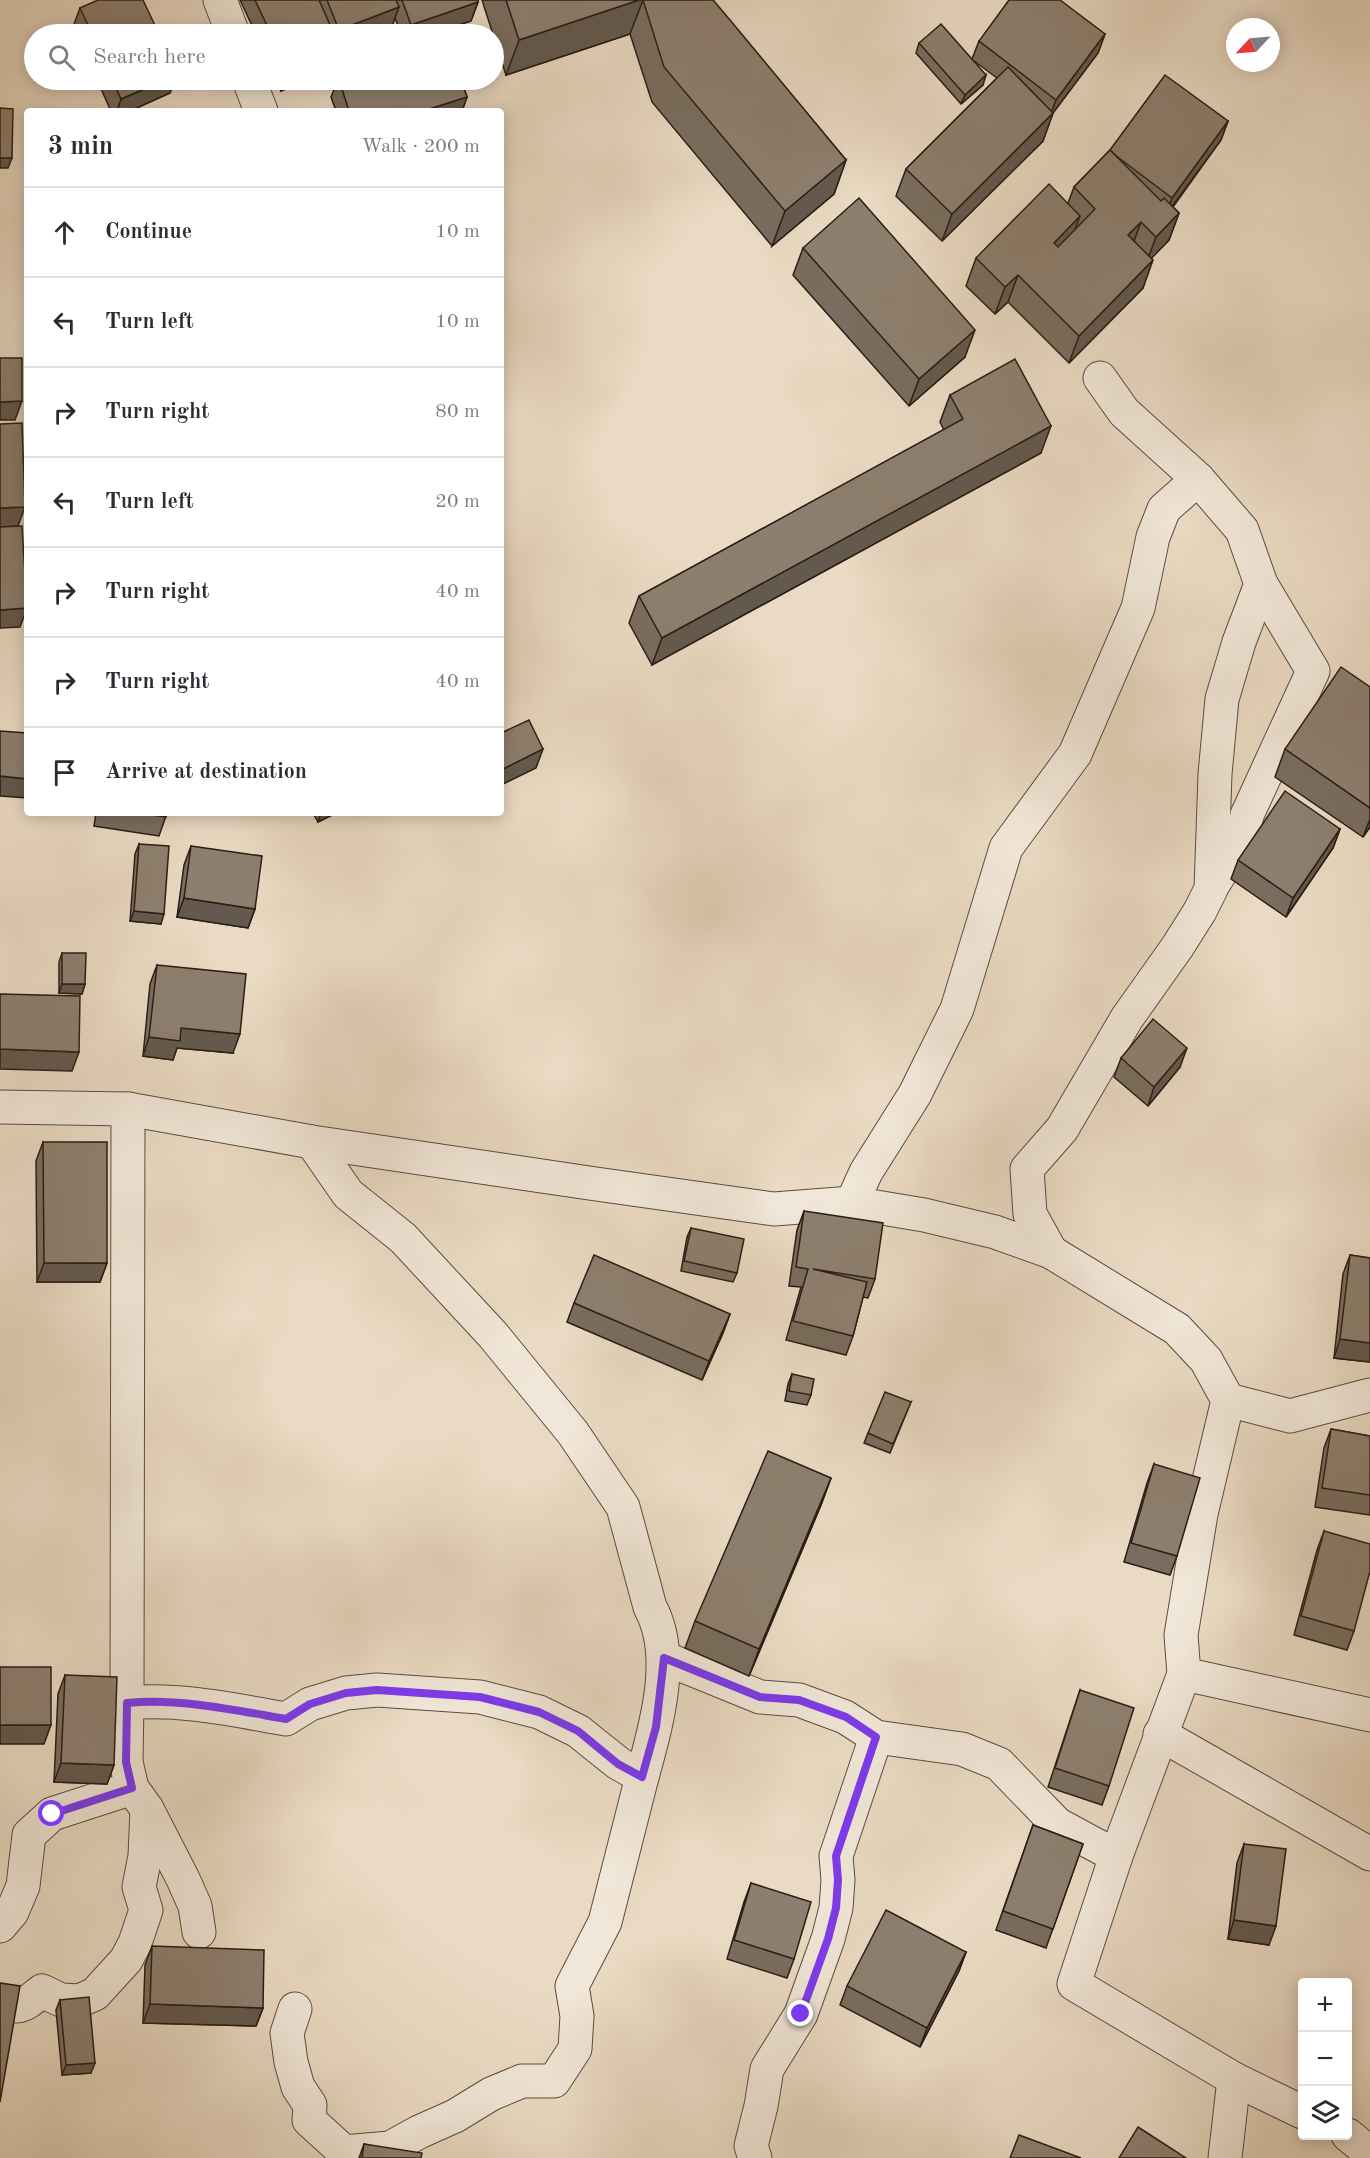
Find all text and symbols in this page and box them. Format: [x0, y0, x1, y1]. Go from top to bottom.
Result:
north arrow [1226, 18, 1280, 72]
search box [24, 24, 504, 90]
icon: search [45, 41, 78, 74]
text: Search here [93, 46, 206, 68]
text: 3 min [48, 134, 113, 160]
text: Walk · 200 m [361, 137, 480, 157]
icon: ahead [48, 216, 81, 249]
text: Continue [105, 221, 192, 243]
text: 10 m [435, 222, 480, 242]
icon: left [48, 306, 81, 339]
text: Turn left [105, 311, 194, 333]
text: 10 m [435, 312, 480, 332]
icon: right [48, 396, 81, 429]
text: Turn right [105, 401, 209, 423]
text: 80 m [435, 402, 480, 422]
icon: left [48, 486, 81, 519]
text: Turn left [105, 491, 194, 513]
text: 20 m [435, 492, 480, 512]
icon: right [48, 576, 81, 609]
text: Turn right [105, 581, 209, 603]
text: 40 m [435, 582, 480, 602]
icon: right [48, 666, 81, 699]
text: Turn right [105, 671, 209, 693]
text: 40 m [435, 672, 480, 692]
icon: arrive [48, 756, 81, 789]
text: Arrive at destination [105, 761, 307, 783]
route start [38, 1800, 64, 1826]
map controls [1298, 1978, 1352, 2140]
button: + [1298, 1978, 1352, 2032]
route end [787, 2000, 813, 2026]
button: − [1298, 2032, 1352, 2086]
button: layers [1298, 2086, 1352, 2140]

